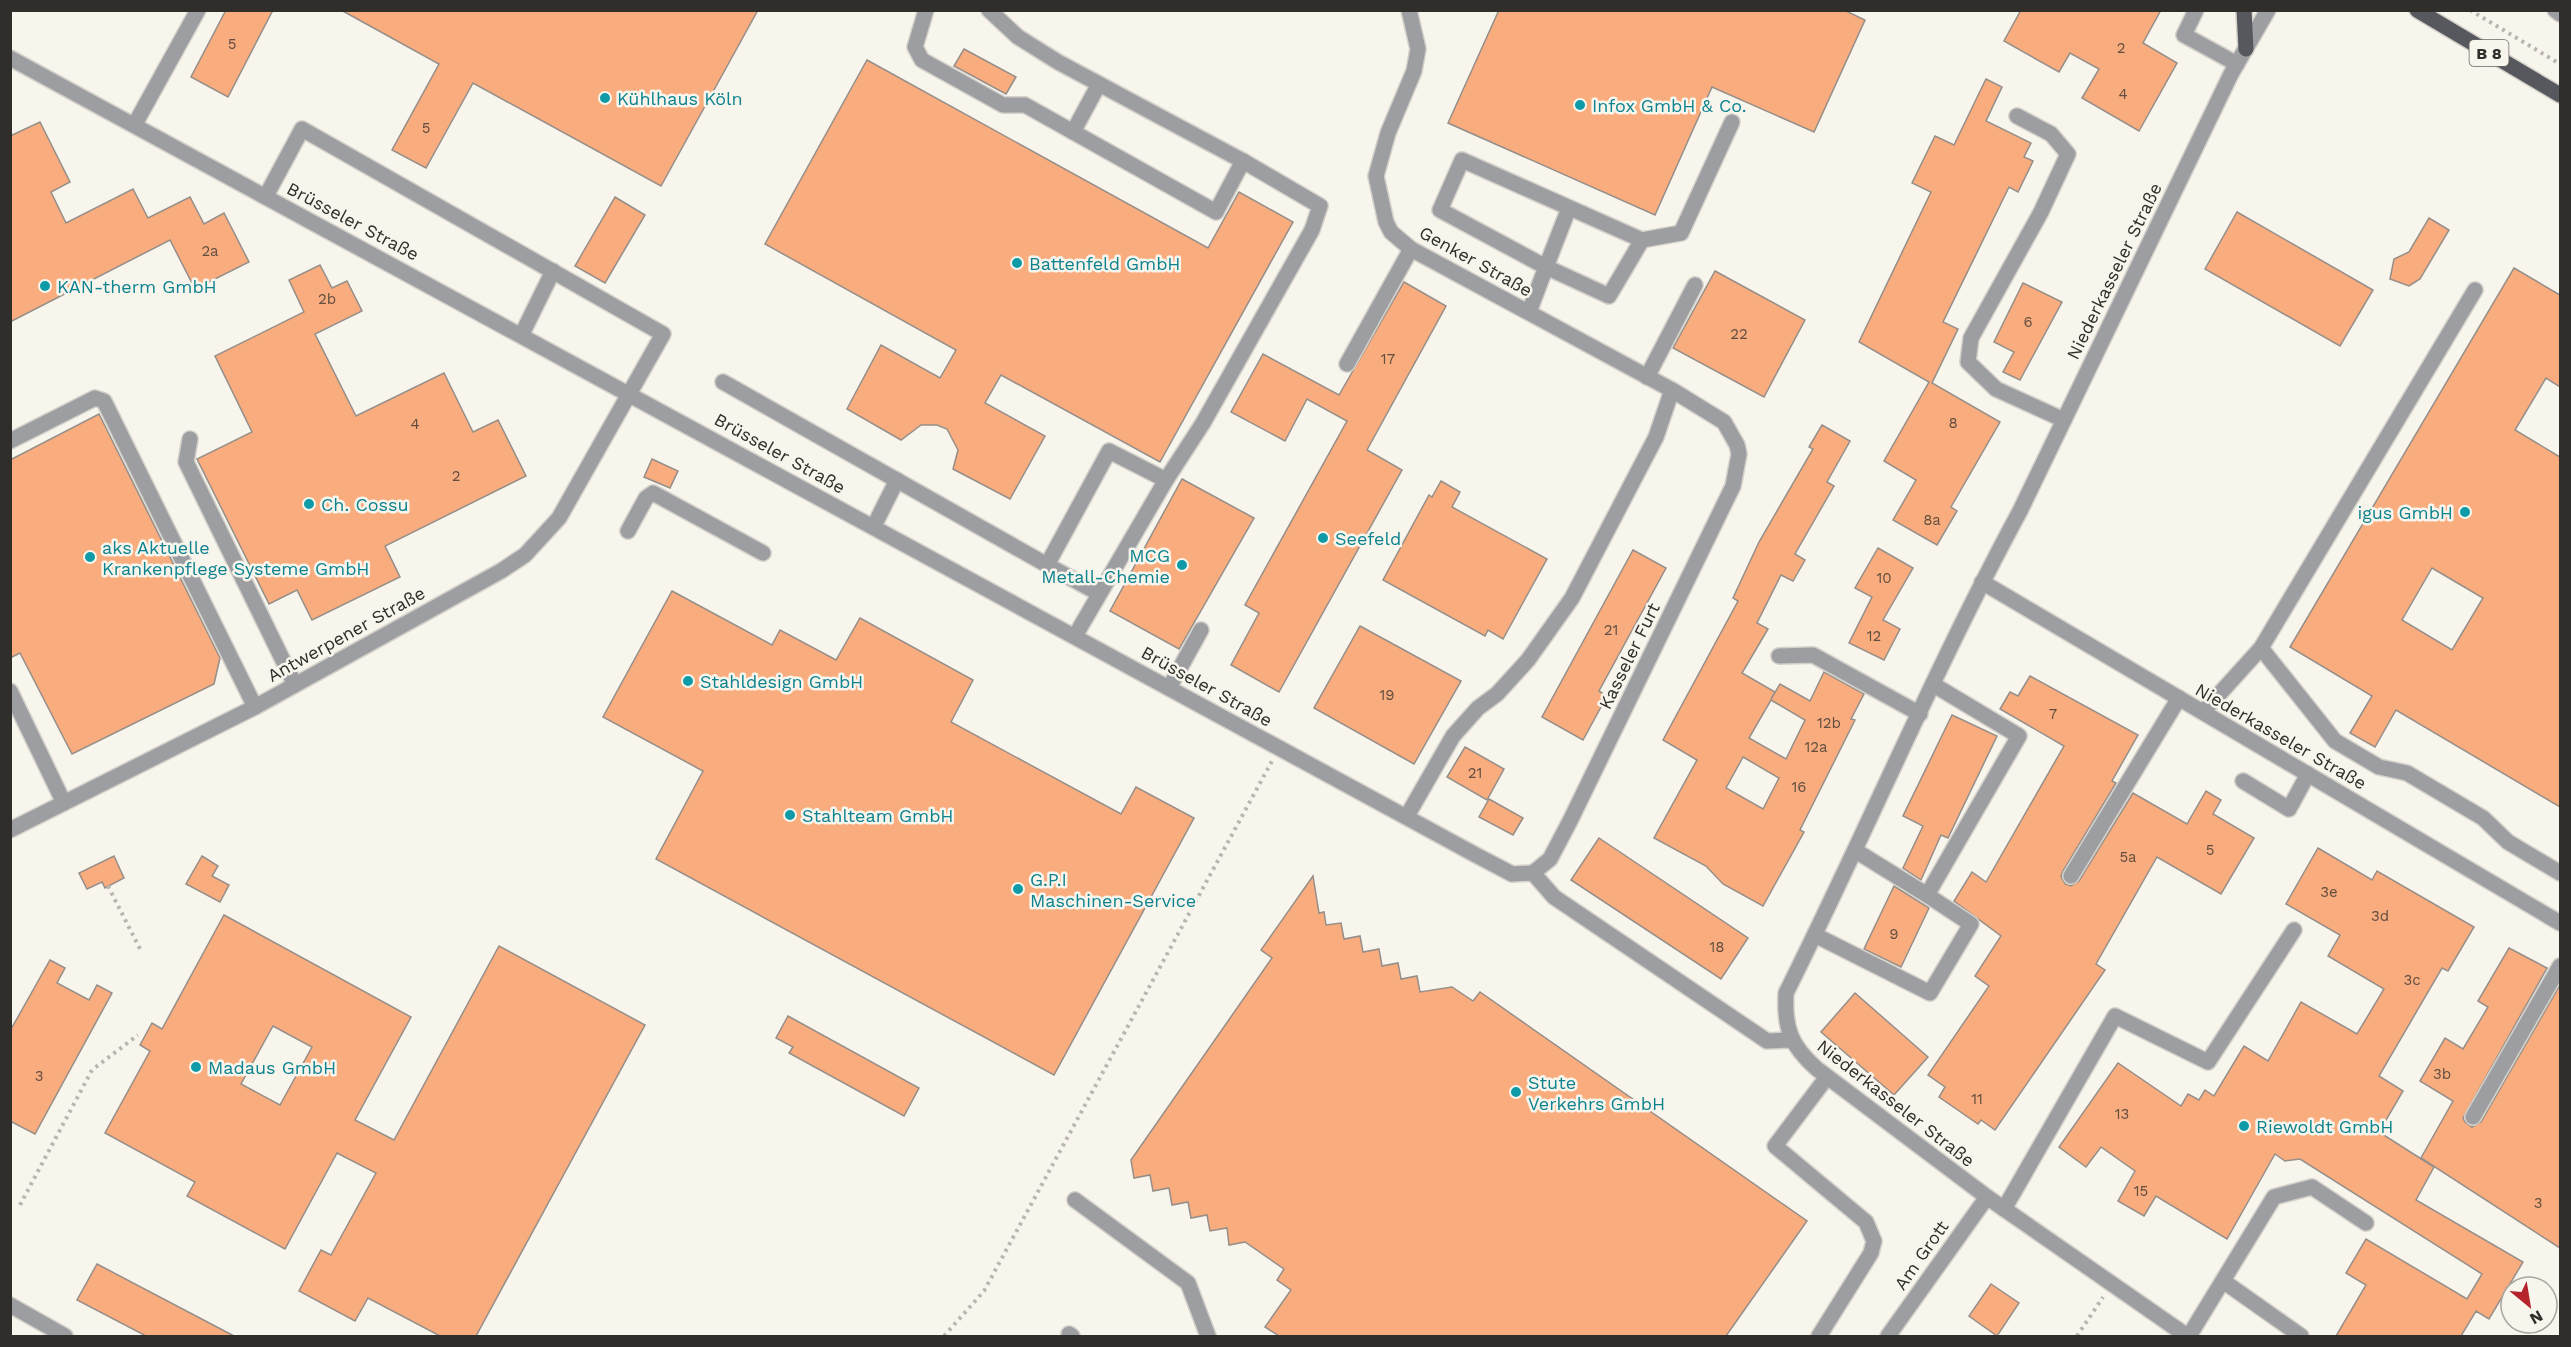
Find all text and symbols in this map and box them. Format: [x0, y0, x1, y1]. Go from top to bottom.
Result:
house number: 5 [228, 35, 236, 53]
house number: 2 [2117, 39, 2125, 57]
road number: B 8 [2470, 40, 2508, 66]
house number: 4 [2118, 85, 2128, 103]
place label: Kühlhaus Köln [617, 88, 743, 109]
marker: Kühlhaus Köln [598, 91, 612, 105]
place label: Infox GmbH & Co. [1592, 95, 1746, 116]
marker: Infox GmbH & Co. [1573, 98, 1587, 112]
house number: 5 [422, 119, 430, 137]
street label: Brüsseler Straße [283, 177, 423, 265]
street label: Niederkasseler Straße [2062, 179, 2166, 363]
street label: Genker Straße [1416, 221, 1536, 301]
house number: 2a [201, 242, 219, 260]
place label: Battenfeld GmbH [1029, 253, 1181, 274]
marker: Battenfeld GmbH [1010, 256, 1024, 270]
place label: KAN-therm GmbH [57, 276, 217, 297]
marker: KAN-therm GmbH [38, 279, 52, 293]
house number: 2b [318, 290, 336, 308]
house number: 6 [2023, 313, 2033, 331]
house number: 22 [1730, 325, 1748, 343]
house number: 17 [1381, 350, 1395, 368]
street label: Brüsseler Straße [711, 408, 849, 498]
house number: 8 [1948, 414, 1958, 432]
house number: 4 [410, 415, 420, 433]
house number: 2 [452, 467, 460, 485]
place label: Ch. Cossu [321, 494, 409, 515]
marker: Ch. Cossu [302, 497, 316, 511]
place label: igus GmbH [2357, 502, 2453, 523]
marker: igus GmbH [2458, 505, 2472, 519]
house number: 8a [1923, 511, 1941, 529]
place label: Seefeld [1335, 528, 1401, 549]
marker: Seefeld [1316, 531, 1330, 545]
place label: aks Aktuelle Krankenpflege Systeme GmbH [102, 537, 370, 579]
place label: MCG Metall-Chemie [1041, 545, 1170, 587]
marker: aks Aktuelle Krankenpflege Systeme GmbH [83, 550, 97, 564]
marker: MCG Metall-Chemie [1175, 558, 1189, 572]
house number: 10 [1876, 569, 1892, 587]
street label: Antwerpener Straße [263, 582, 429, 686]
street label: Kasseler Furt [1594, 599, 1664, 713]
house number: 21 [1604, 621, 1618, 639]
house number: 12 [1867, 627, 1881, 645]
street label: Brüsseler Straße [1138, 641, 1276, 731]
place label: Stahldesign GmbH [700, 671, 863, 692]
marker: Stahldesign GmbH [681, 674, 695, 688]
street label: Niederkasseler Straße [2192, 678, 2370, 794]
house number: 19 [1379, 686, 1395, 704]
house number: 7 [2049, 705, 2057, 723]
house number: 12b [1817, 714, 1841, 732]
house number: 12a [1804, 738, 1828, 756]
house number: 21 [1468, 764, 1482, 782]
house number: 16 [1792, 778, 1806, 796]
place label: Stahlteam GmbH [802, 805, 954, 826]
marker: Stahlteam GmbH [783, 808, 797, 822]
house number: 5 [2206, 841, 2214, 859]
house number: 5a [2119, 848, 2137, 866]
place label: G.P.I Maschinen-Service [1030, 869, 1196, 911]
marker: G.P.I Maschinen-Service [1011, 882, 1025, 896]
house number: 3e [2320, 883, 2338, 901]
house number: 3d [2371, 907, 2389, 925]
house number: 9 [1889, 925, 1899, 943]
house number: 18 [1709, 938, 1725, 956]
house number: 3c [2403, 971, 2421, 989]
street label: Niederkasseler Straße [1813, 1035, 1979, 1171]
place label: Madaus GmbH [208, 1057, 336, 1078]
marker: Madaus GmbH [189, 1060, 203, 1074]
house number: 3b [2433, 1065, 2451, 1083]
house number: 3 [35, 1067, 43, 1085]
place label: Stute Verkehrs GmbH [1528, 1072, 1665, 1114]
marker: Stute Verkehrs GmbH [1509, 1085, 1523, 1099]
house number: 11 [1971, 1090, 1983, 1108]
house number: 13 [2115, 1105, 2129, 1123]
place label: Riewoldt GmbH [2256, 1116, 2393, 1137]
marker: Riewoldt GmbH [2237, 1119, 2251, 1133]
house number: 15 [2134, 1182, 2148, 1200]
house number: 3 [2534, 1194, 2542, 1212]
street label: Am Grott [1890, 1216, 1953, 1294]
north arrow [2499, 1275, 2559, 1335]
text: N [2526, 1306, 2546, 1329]

